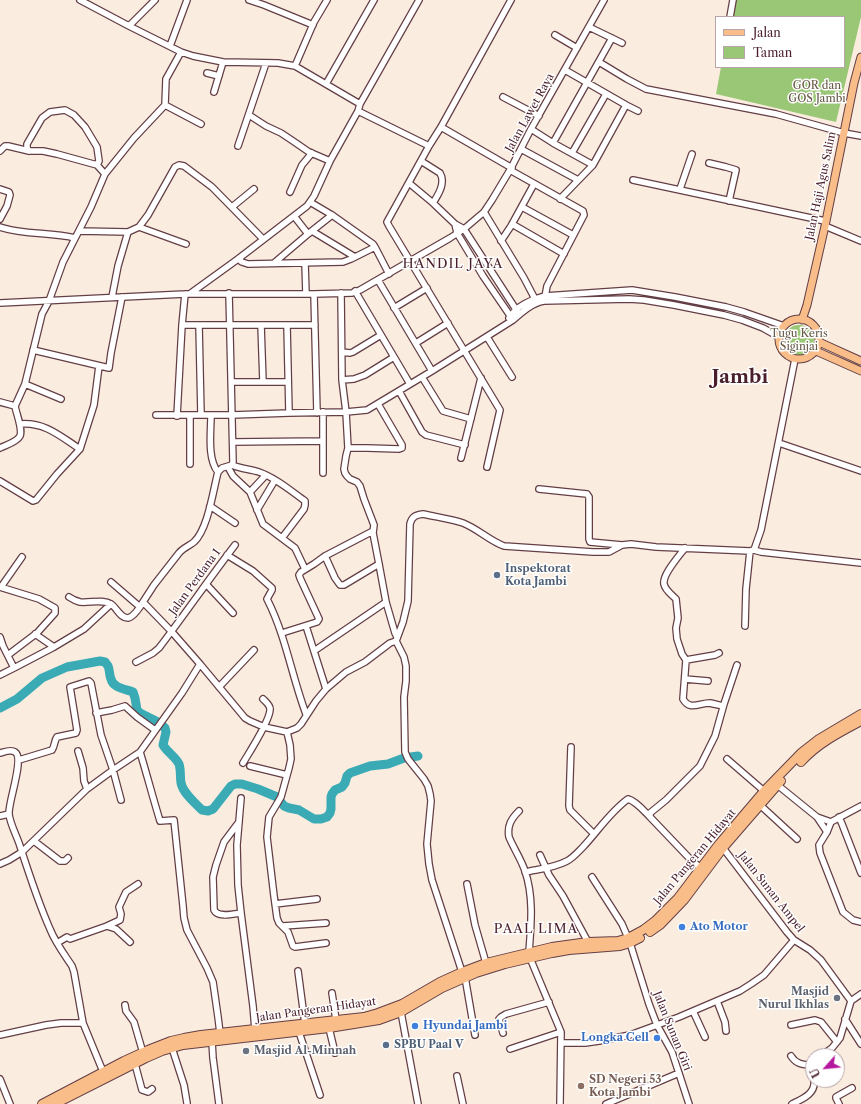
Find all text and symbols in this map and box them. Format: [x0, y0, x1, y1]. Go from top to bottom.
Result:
legend [715, 16, 845, 68]
text: Jalan [753, 25, 781, 40]
text: Taman [753, 45, 792, 60]
street label: Jalan Lawet Raya [503, 71, 557, 155]
park label: GOR dan GOS Jambi [788, 79, 846, 105]
street label: Jalan Haji Agus Salim [803, 131, 839, 241]
district label: HANDIL JAYA [403, 256, 503, 272]
park label: Tugu Keris Siginjai [770, 327, 828, 353]
district label: Jambi [712, 367, 768, 389]
street label: Jalan Perdana 1 [166, 546, 224, 618]
place label: Inspektorat Kota Jambi [505, 562, 571, 588]
marker: Inspektorat Kota Jambi [492, 570, 502, 580]
street label: Jalan Pangeran Hidayat [651, 806, 739, 908]
street label: Jalan Sunan Ampel [735, 849, 807, 935]
place label: Ato Motor [690, 920, 748, 934]
district label: PAAL LIMA [494, 921, 578, 937]
marker: Ato Motor [677, 922, 687, 932]
place label: Masjid Nurul Ikhlas [758, 985, 829, 1011]
street label: Jalan Sunan Giri [650, 989, 694, 1073]
marker: Masjid Nurul Ikhlas [832, 993, 842, 1003]
street label: Jalan Pangeran Hidayat [255, 995, 377, 1025]
place label: Hyundai Jambi [423, 1019, 507, 1033]
marker: Hyundai Jambi [410, 1021, 420, 1031]
place label: Longka Cell [581, 1031, 649, 1045]
marker: Longka Cell [652, 1033, 662, 1043]
place label: SPBU Paal V [394, 1038, 464, 1052]
marker: SPBU Paal V [381, 1040, 391, 1050]
place label: Masjid Al-Minnah [254, 1044, 356, 1058]
marker: Masjid Al-Minnah [241, 1046, 251, 1056]
north arrow [805, 1048, 845, 1088]
text: U [807, 1066, 823, 1080]
place label: SD Negeri 53 Kota Jambi [589, 1073, 661, 1099]
marker: SD Negeri 53 Kota Jambi [576, 1081, 586, 1091]

